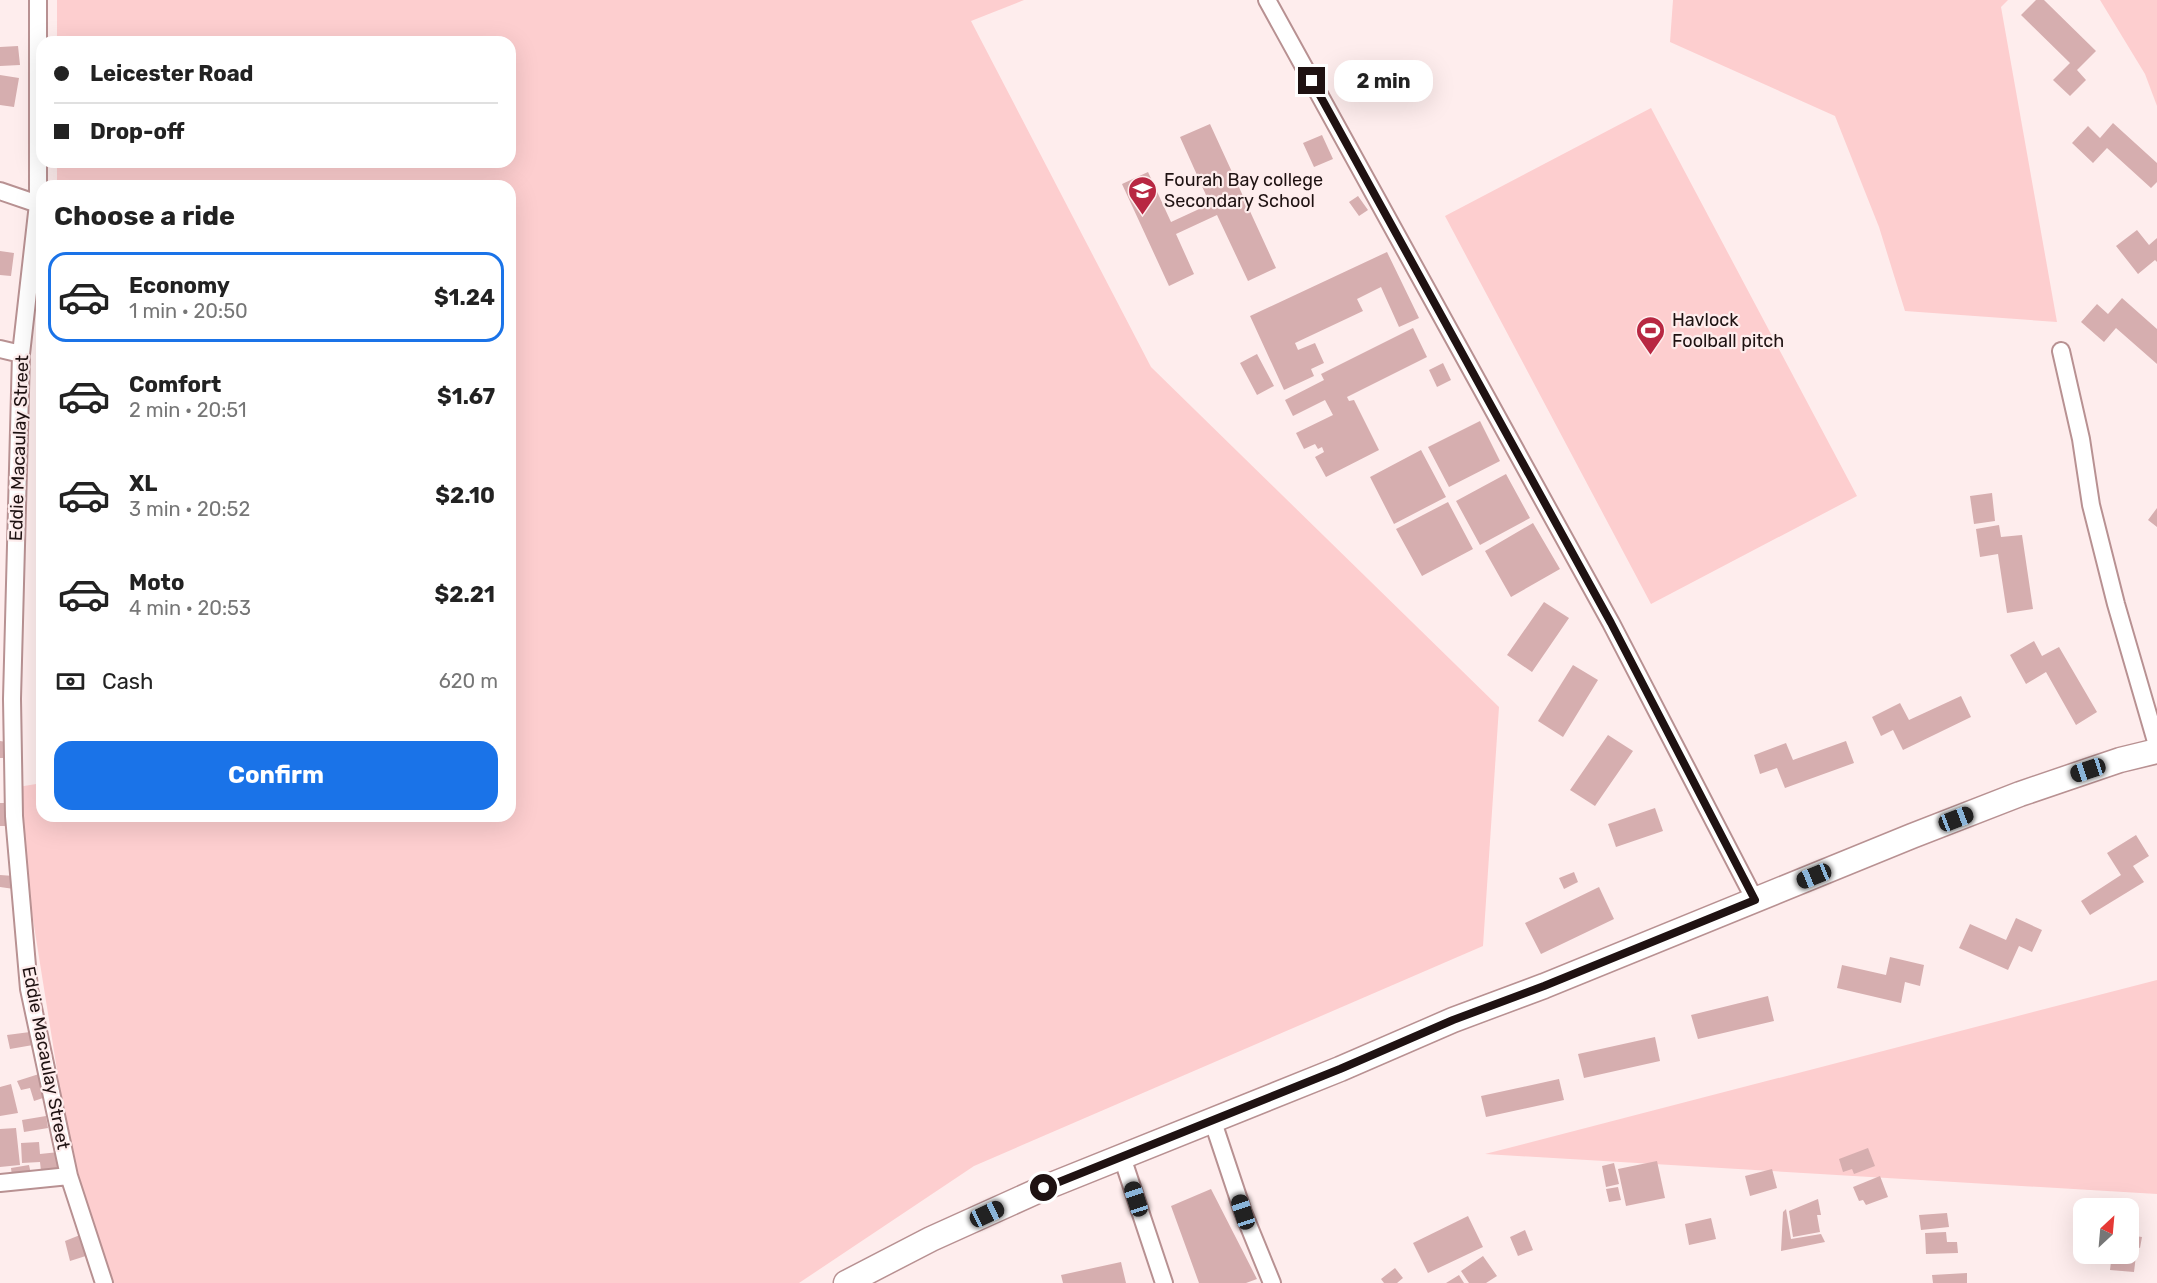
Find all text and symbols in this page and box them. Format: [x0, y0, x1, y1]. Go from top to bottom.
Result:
text: Leicester Road [90, 60, 254, 87]
callout: 2 min [1333, 60, 1432, 102]
route end [1298, 67, 1325, 94]
text: 2 min [1356, 69, 1411, 93]
text: Drop-off [90, 118, 185, 145]
place label: Fourah Bay college Secondary School [1164, 169, 1323, 212]
school or university icon: Fourah Bay college Secondary School [1127, 174, 1159, 216]
text: Choose a ride [54, 200, 235, 232]
icon: car [57, 270, 111, 324]
text: Economy [129, 272, 230, 299]
text: $1.24 [434, 284, 495, 311]
text: 1 min · 20:50 [129, 299, 248, 323]
place label: Havlock Foolball pitch [1672, 309, 1784, 352]
sports icon: Havlock Foolball pitch [1635, 314, 1667, 356]
street label: Eddie Macaulay Street [5, 355, 33, 541]
icon: car [57, 369, 111, 423]
text: Comfort [129, 371, 221, 398]
text: $1.67 [437, 383, 495, 410]
text: 2 min · 20:51 [129, 398, 246, 422]
icon: car [57, 468, 111, 522]
text: XL [129, 470, 157, 497]
text: $2.10 [435, 482, 495, 509]
text: 3 min · 20:52 [129, 497, 250, 521]
icon: car [57, 567, 111, 621]
text: Moto [129, 569, 184, 596]
text: $2.21 [435, 581, 495, 608]
text: 4 min · 20:53 [129, 596, 251, 620]
icon: cash [54, 665, 87, 698]
text: Cash [102, 668, 153, 695]
text: 620 m [439, 669, 498, 693]
button: Confirm [54, 741, 498, 810]
car [2068, 756, 2108, 784]
car [1936, 804, 1976, 834]
car [1794, 861, 1834, 891]
street label: Eddie Macaulay Street [17, 965, 75, 1151]
route start [1030, 1174, 1057, 1201]
car [1122, 1179, 1150, 1219]
car [1229, 1192, 1257, 1232]
car [967, 1198, 1007, 1230]
north arrow [2073, 1198, 2139, 1264]
map controls [2073, 1198, 2139, 1264]

